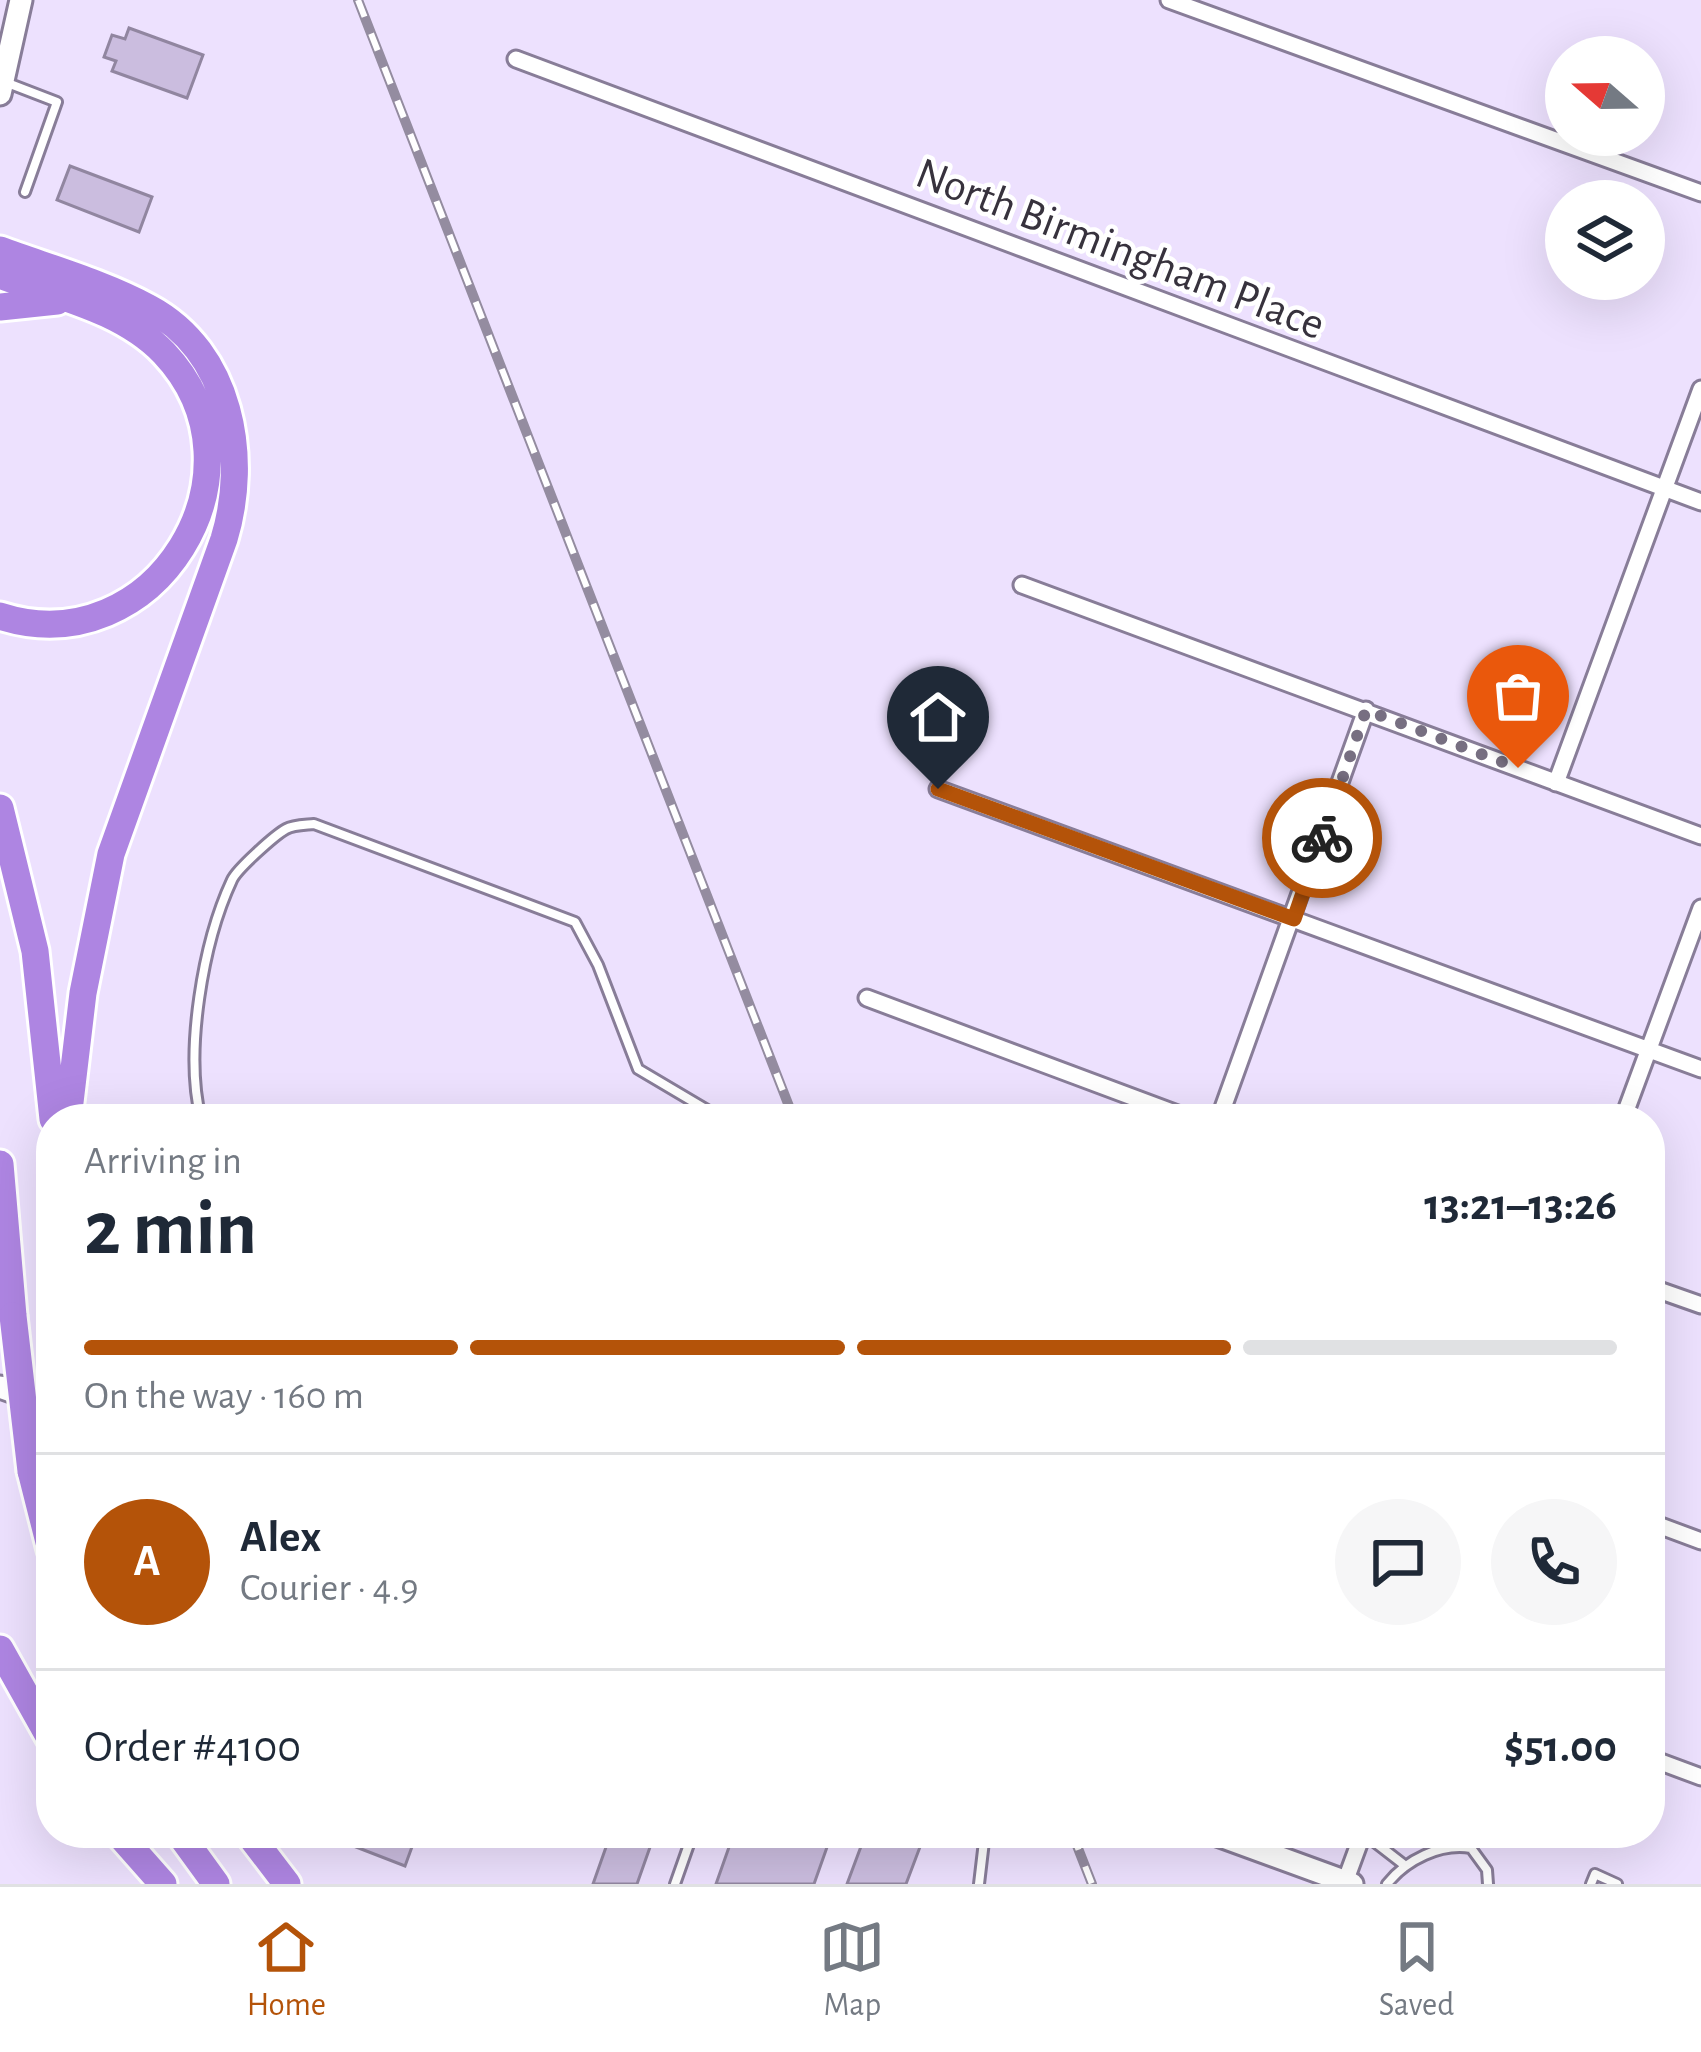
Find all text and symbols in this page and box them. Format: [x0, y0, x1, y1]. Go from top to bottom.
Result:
north arrow [1545, 36, 1665, 156]
map controls [1545, 36, 1665, 300]
street label: North Birmingham Place [910, 151, 1330, 348]
button: layers [1545, 180, 1665, 300]
pin [1467, 645, 1569, 768]
icon: bag [1485, 663, 1551, 729]
pin [887, 666, 989, 789]
icon: home [905, 684, 971, 750]
courier [1262, 778, 1382, 898]
icon: bike [1289, 805, 1355, 871]
text: Arriving in [84, 1142, 242, 1181]
text: 13:21–13:26 [1424, 1183, 1617, 1228]
text: 2 min [84, 1191, 257, 1269]
text: On the way · 160 m [84, 1377, 364, 1416]
button: chat [1335, 1499, 1461, 1625]
button: phone [1491, 1499, 1617, 1625]
text: Alex [240, 1515, 321, 1560]
text: A [133, 1539, 161, 1584]
text: Courier · 4.9 [240, 1569, 419, 1608]
text: Order #4100 [84, 1725, 301, 1770]
text: $51.00 [1504, 1725, 1617, 1770]
tab: Home [247, 1914, 326, 2026]
tab: Map [819, 1914, 885, 2026]
tab: Saved [1379, 1914, 1454, 2026]

